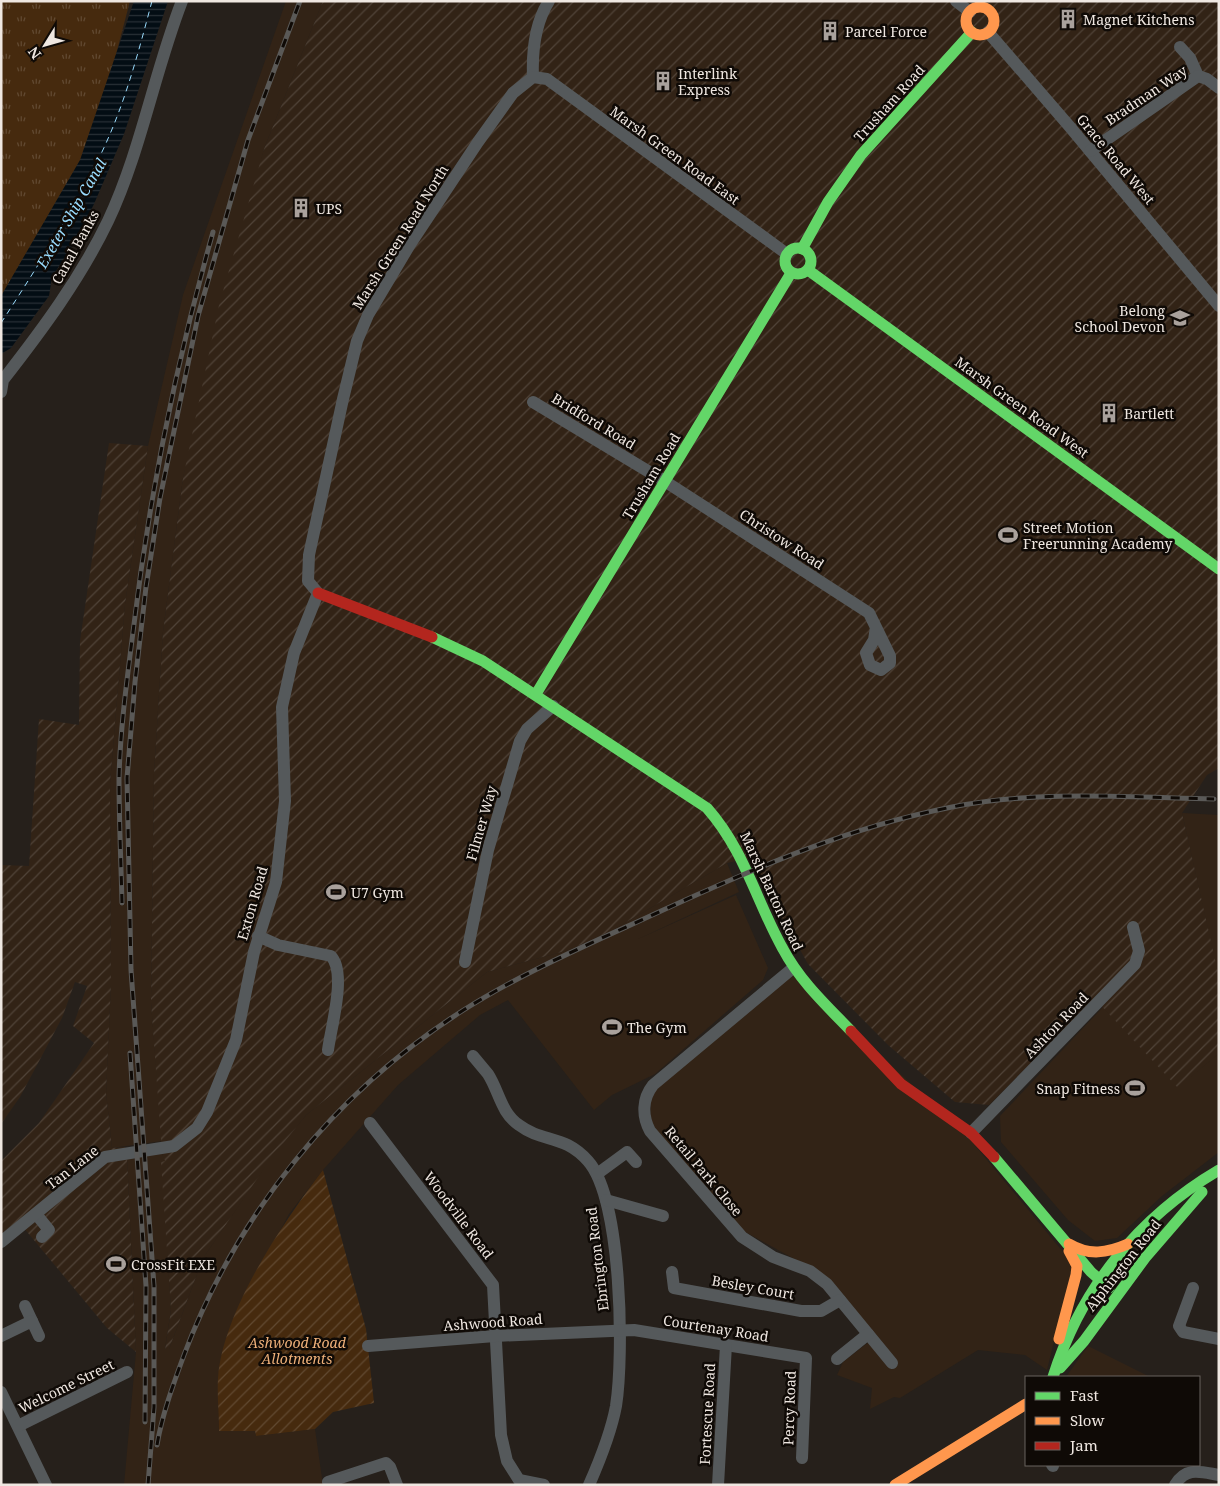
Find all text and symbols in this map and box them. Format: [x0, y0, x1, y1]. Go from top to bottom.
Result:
building icon: Magnet Kitchens [1057, 8, 1079, 30]
place label: Magnet Kitchens [1083, 10, 1194, 29]
north arrow [20, 20, 70, 70]
building icon: Parcel Force [819, 20, 841, 42]
place label: Parcel Force [845, 22, 927, 41]
text: N [23, 43, 45, 63]
street label: Trusham Road [849, 60, 929, 146]
street label: Bradman Way [1101, 61, 1191, 129]
place label: Interlink Express [678, 64, 738, 99]
building icon: Interlink Express [652, 70, 674, 92]
street label: Marsh Green Road East [606, 101, 744, 209]
street label: Grace Road West [1073, 110, 1159, 208]
water label: Exeter Ship Canal [31, 154, 111, 272]
street label: Marsh Green Road North [348, 161, 452, 313]
building icon: UPS [290, 197, 312, 219]
place label: UPS [316, 199, 342, 218]
street label: Canal Banks [47, 207, 103, 287]
place label: Belong School Devon [1075, 301, 1165, 336]
school or university icon: Belong School Devon [1169, 307, 1191, 329]
street label: Marsh Green Road West [951, 352, 1093, 462]
street label: Bridford Road [549, 388, 640, 454]
building icon: Bartlett [1098, 402, 1120, 424]
place label: Bartlett [1124, 404, 1174, 423]
street label: Trusham Road [618, 429, 685, 523]
street label: Christow Road [736, 505, 828, 574]
place label: Street Motion Freerunning Academy [1023, 518, 1172, 553]
sports icon: Street Motion Freerunning Academy [997, 524, 1019, 546]
street label: Filmer Way [461, 783, 501, 863]
street label: Marsh Barton Road [736, 828, 808, 954]
street label: Exton Road [232, 863, 272, 942]
sports icon: U7 Gym [325, 881, 347, 903]
place label: U7 Gym [351, 883, 404, 902]
street label: Ashton Road [1020, 988, 1092, 1062]
sports icon: The Gym [601, 1016, 623, 1038]
place label: The Gym [627, 1018, 687, 1037]
sports icon: Snap Fitness [1124, 1077, 1146, 1099]
place label: Snap Fitness [1036, 1079, 1120, 1098]
street label: Retail Park Close [661, 1122, 747, 1220]
street label: Tan Lane [42, 1140, 102, 1194]
street label: Woodville Road [420, 1167, 498, 1263]
street label: Ebrington Road [581, 1206, 613, 1312]
street label: Alphington Road [1081, 1215, 1165, 1315]
sports icon: CrossFit EXE [105, 1253, 127, 1275]
place label: CrossFit EXE [131, 1255, 215, 1274]
street label: Besley Court [710, 1270, 796, 1304]
street label: Ashwood Road [443, 1309, 544, 1335]
street label: Courtenay Road [662, 1310, 770, 1346]
park label: Ashwood Road Allotments [247, 1333, 347, 1368]
street label: Welcome Street [15, 1355, 117, 1417]
street label: Fortescue Road [695, 1362, 719, 1465]
street label: Percy Road [778, 1370, 800, 1446]
legend [1025, 1376, 1200, 1466]
text: Fast [1070, 1385, 1099, 1405]
text: Slow [1070, 1410, 1104, 1430]
text: Jam [1069, 1435, 1098, 1455]

